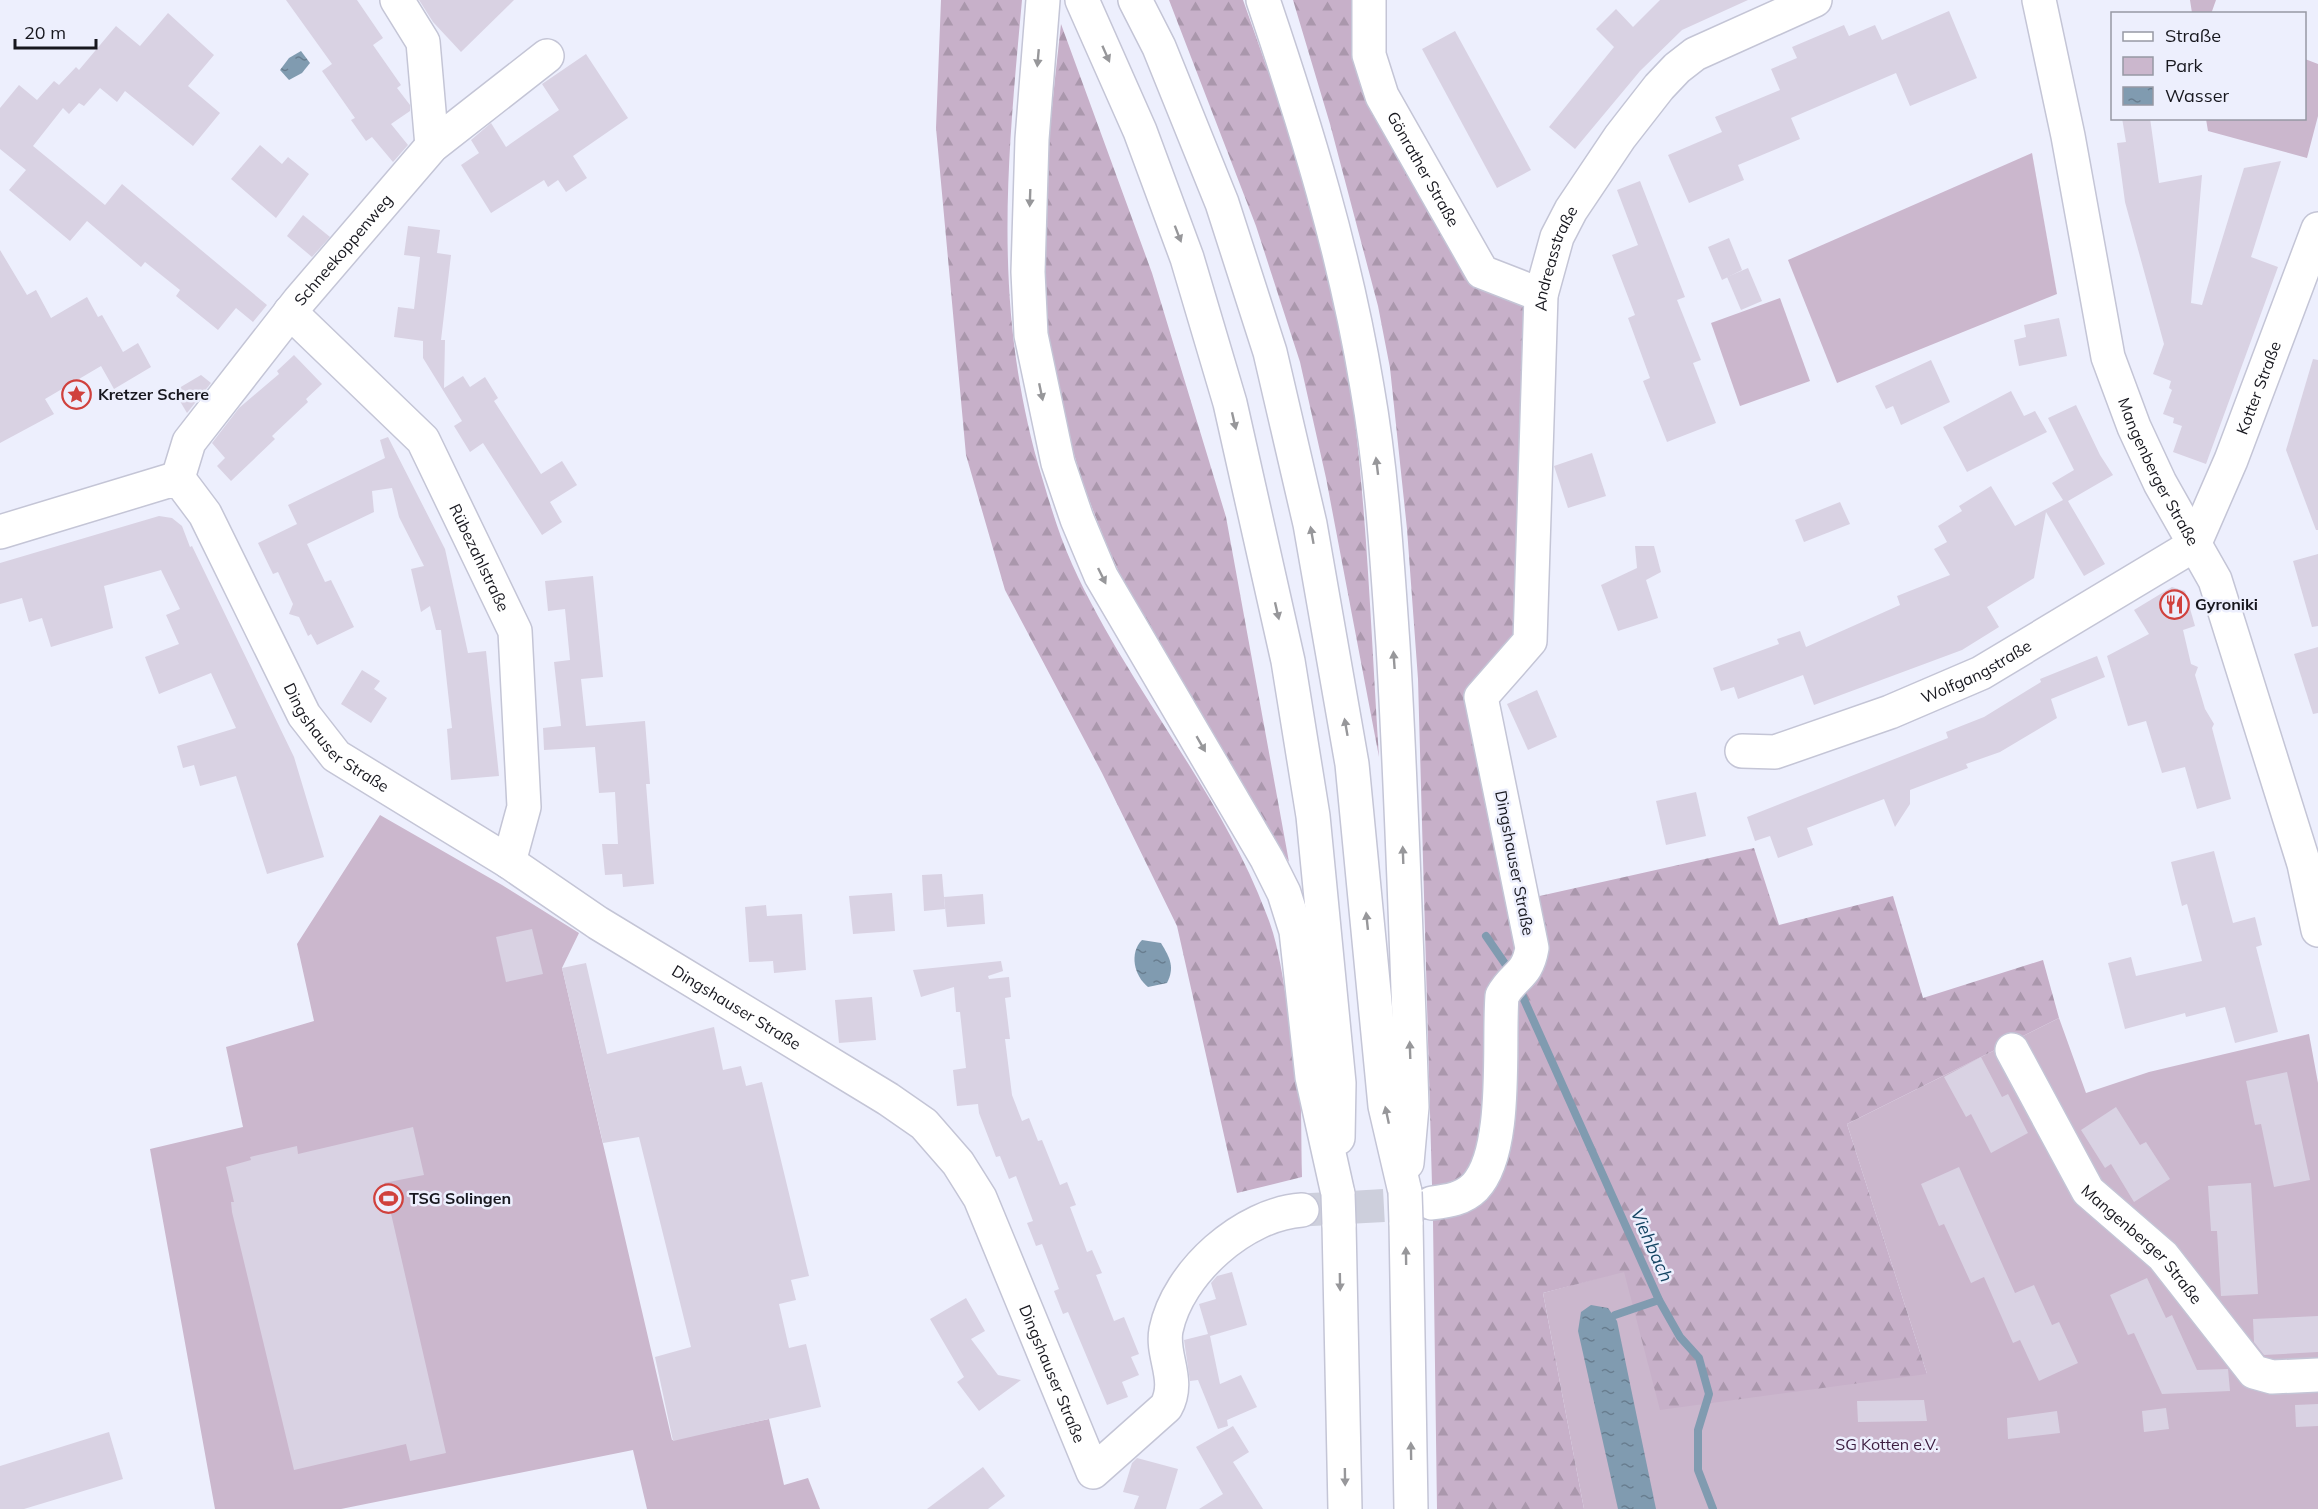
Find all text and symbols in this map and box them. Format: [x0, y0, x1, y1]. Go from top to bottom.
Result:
scale bar [15, 12, 96, 50]
legend [2111, 12, 2306, 120]
text: 20 m [24, 21, 66, 44]
text: Straße [2165, 24, 2221, 47]
one-way arrow [1101, 45, 1110, 62]
one-way arrow [1033, 49, 1043, 68]
text: Park [2165, 54, 2204, 77]
text: Wasser [2165, 84, 2229, 107]
street label: Gönrather Straße [1383, 108, 1464, 230]
one-way arrow [1025, 188, 1035, 207]
street label: Schneekoppenweg [290, 190, 396, 310]
street label: Andreasstraße [1530, 202, 1581, 312]
one-way arrow [1174, 225, 1184, 243]
street label: Kotter Straße [2232, 338, 2285, 437]
place icon: Kretzer Schere [61, 378, 93, 410]
one-way arrow [1037, 382, 1046, 401]
place label: Kretzer Schere [98, 384, 209, 404]
street label: Mangenberger Straße [2114, 395, 2203, 549]
one-way arrow [1230, 412, 1239, 431]
one-way arrow [1372, 457, 1382, 476]
street label: Rübezahlstraße [445, 500, 514, 615]
one-way arrow [1308, 525, 1317, 544]
one-way arrow [1097, 568, 1107, 585]
restaurant icon: Gyroniki [2158, 588, 2190, 620]
place label: Gyroniki [2195, 594, 2258, 614]
one-way arrow [1272, 602, 1282, 621]
street label: Wolfgangstraße [1918, 635, 2035, 708]
one-way arrow [1389, 651, 1398, 670]
street label: Dingshauser Straße [280, 679, 393, 796]
one-way arrow [1341, 717, 1350, 736]
one-way arrow [1195, 736, 1206, 752]
street label: Dingshauser Straße [1491, 789, 1539, 937]
one-way arrow [1399, 846, 1408, 865]
one-way arrow [1362, 911, 1372, 930]
street label: Dingshauser Straße [668, 960, 805, 1054]
one-way arrow [1406, 1041, 1415, 1060]
one-way arrow [1382, 1105, 1391, 1124]
street label: Mangenberger Straße [2077, 1180, 2207, 1308]
sports icon: TSG Solingen [372, 1182, 404, 1214]
place label: TSG Solingen [409, 1188, 511, 1208]
water label: Viehbach [1626, 1205, 1678, 1285]
one-way arrow [1402, 1246, 1411, 1265]
one-way arrow [1336, 1273, 1345, 1292]
street label: Dingshauser Straße [1015, 1302, 1090, 1446]
park label: SG Kotten e.V. [1835, 1434, 1939, 1454]
one-way arrow [1406, 1441, 1416, 1460]
one-way arrow [1340, 1468, 1349, 1487]

